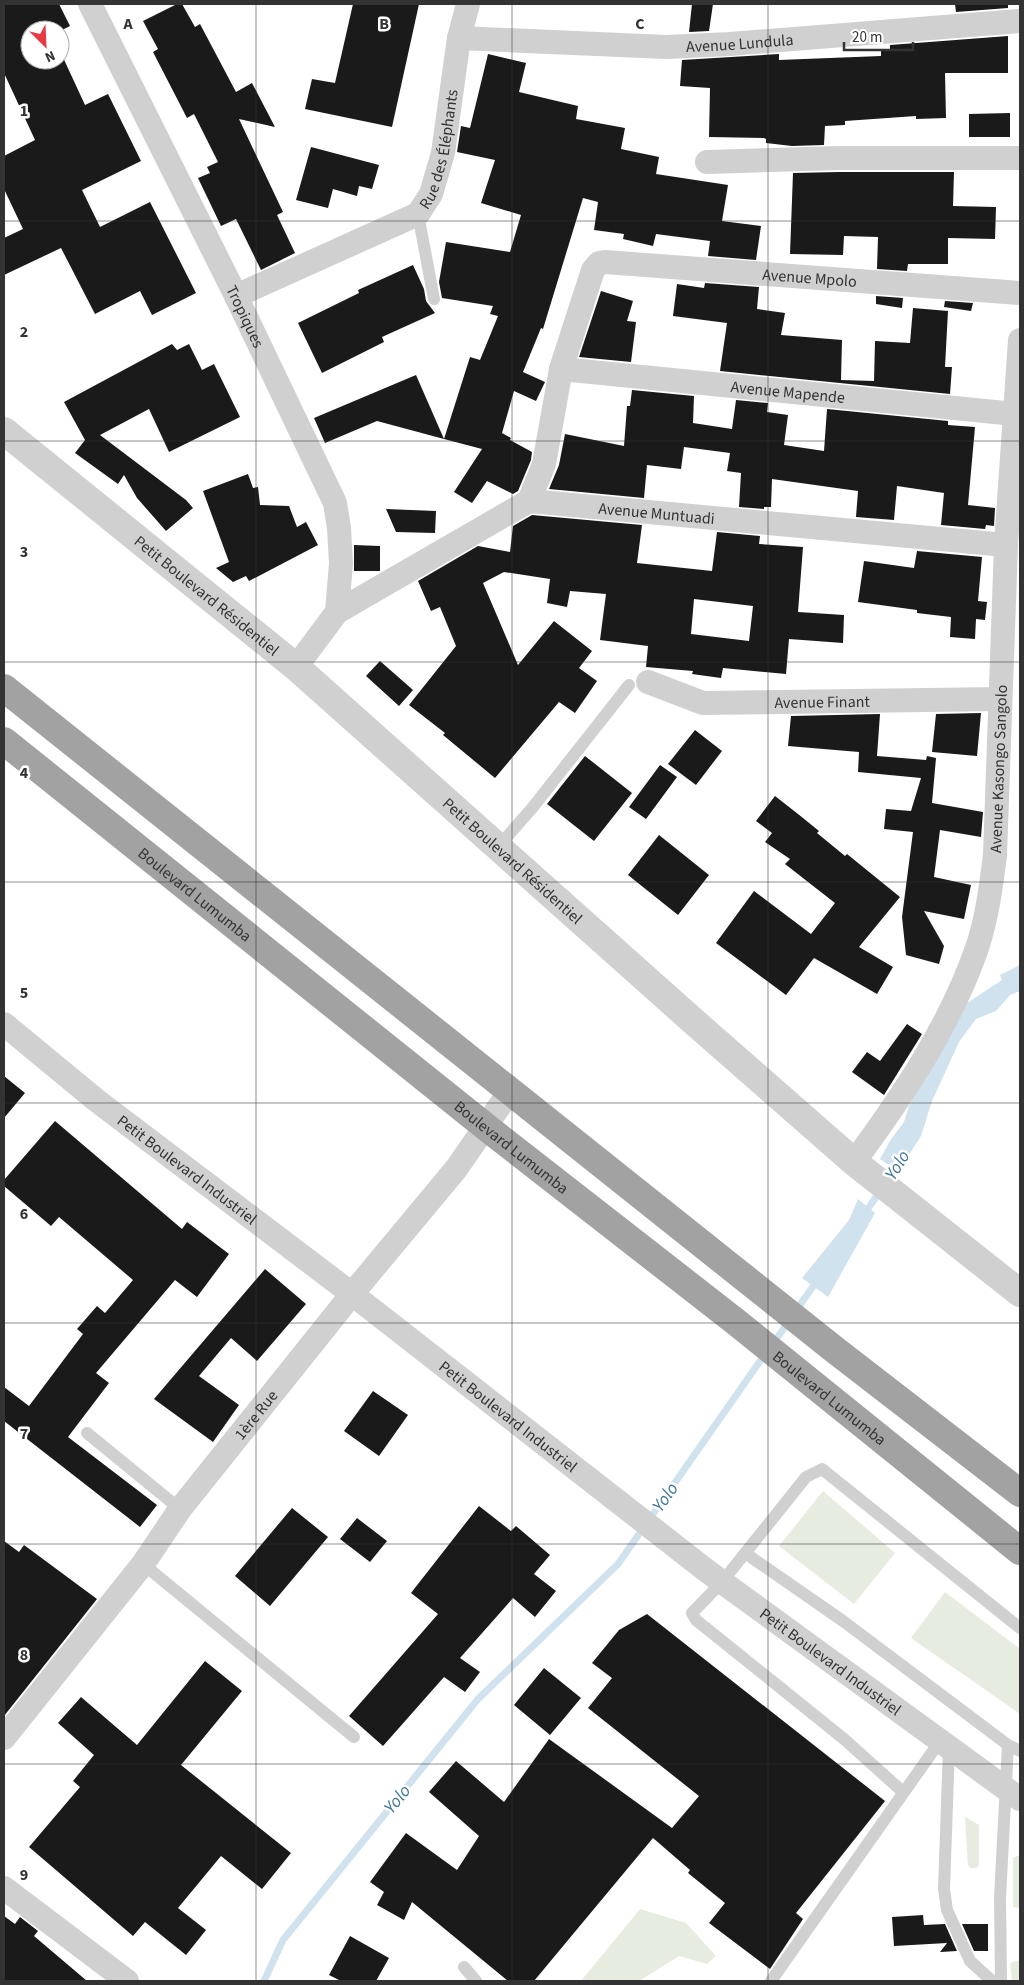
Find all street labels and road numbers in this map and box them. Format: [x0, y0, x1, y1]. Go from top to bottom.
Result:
street label: Avenue Lundula [686, 29, 794, 58]
street label: Rue des Éléphants [414, 88, 464, 214]
street label: Avenue Mpolo [762, 264, 858, 293]
street label: Tropiques [220, 282, 269, 352]
street label: Avenue Mapende [730, 376, 846, 409]
street label: Avenue Muntuadi [597, 497, 716, 530]
street label: Petit Boulevard Résidentiel [129, 530, 284, 661]
street label: Avenue Kasongo Sangolo [985, 684, 1013, 853]
street label: Avenue Finant [774, 691, 871, 714]
street label: Petit Boulevard Résidentiel [437, 793, 587, 929]
street label: Boulevard Lumumba [133, 843, 256, 947]
street label: Boulevard Lumumba [449, 1096, 573, 1199]
street label: Petit Boulevard Industriel [112, 1110, 261, 1230]
street label: Boulevard Lumumba [768, 1346, 891, 1451]
street label: Petit Boulevard Industriel [434, 1356, 582, 1478]
street label: 1ère Rue [230, 1385, 283, 1445]
street label: Petit Boulevard Industriel [755, 1603, 905, 1721]

